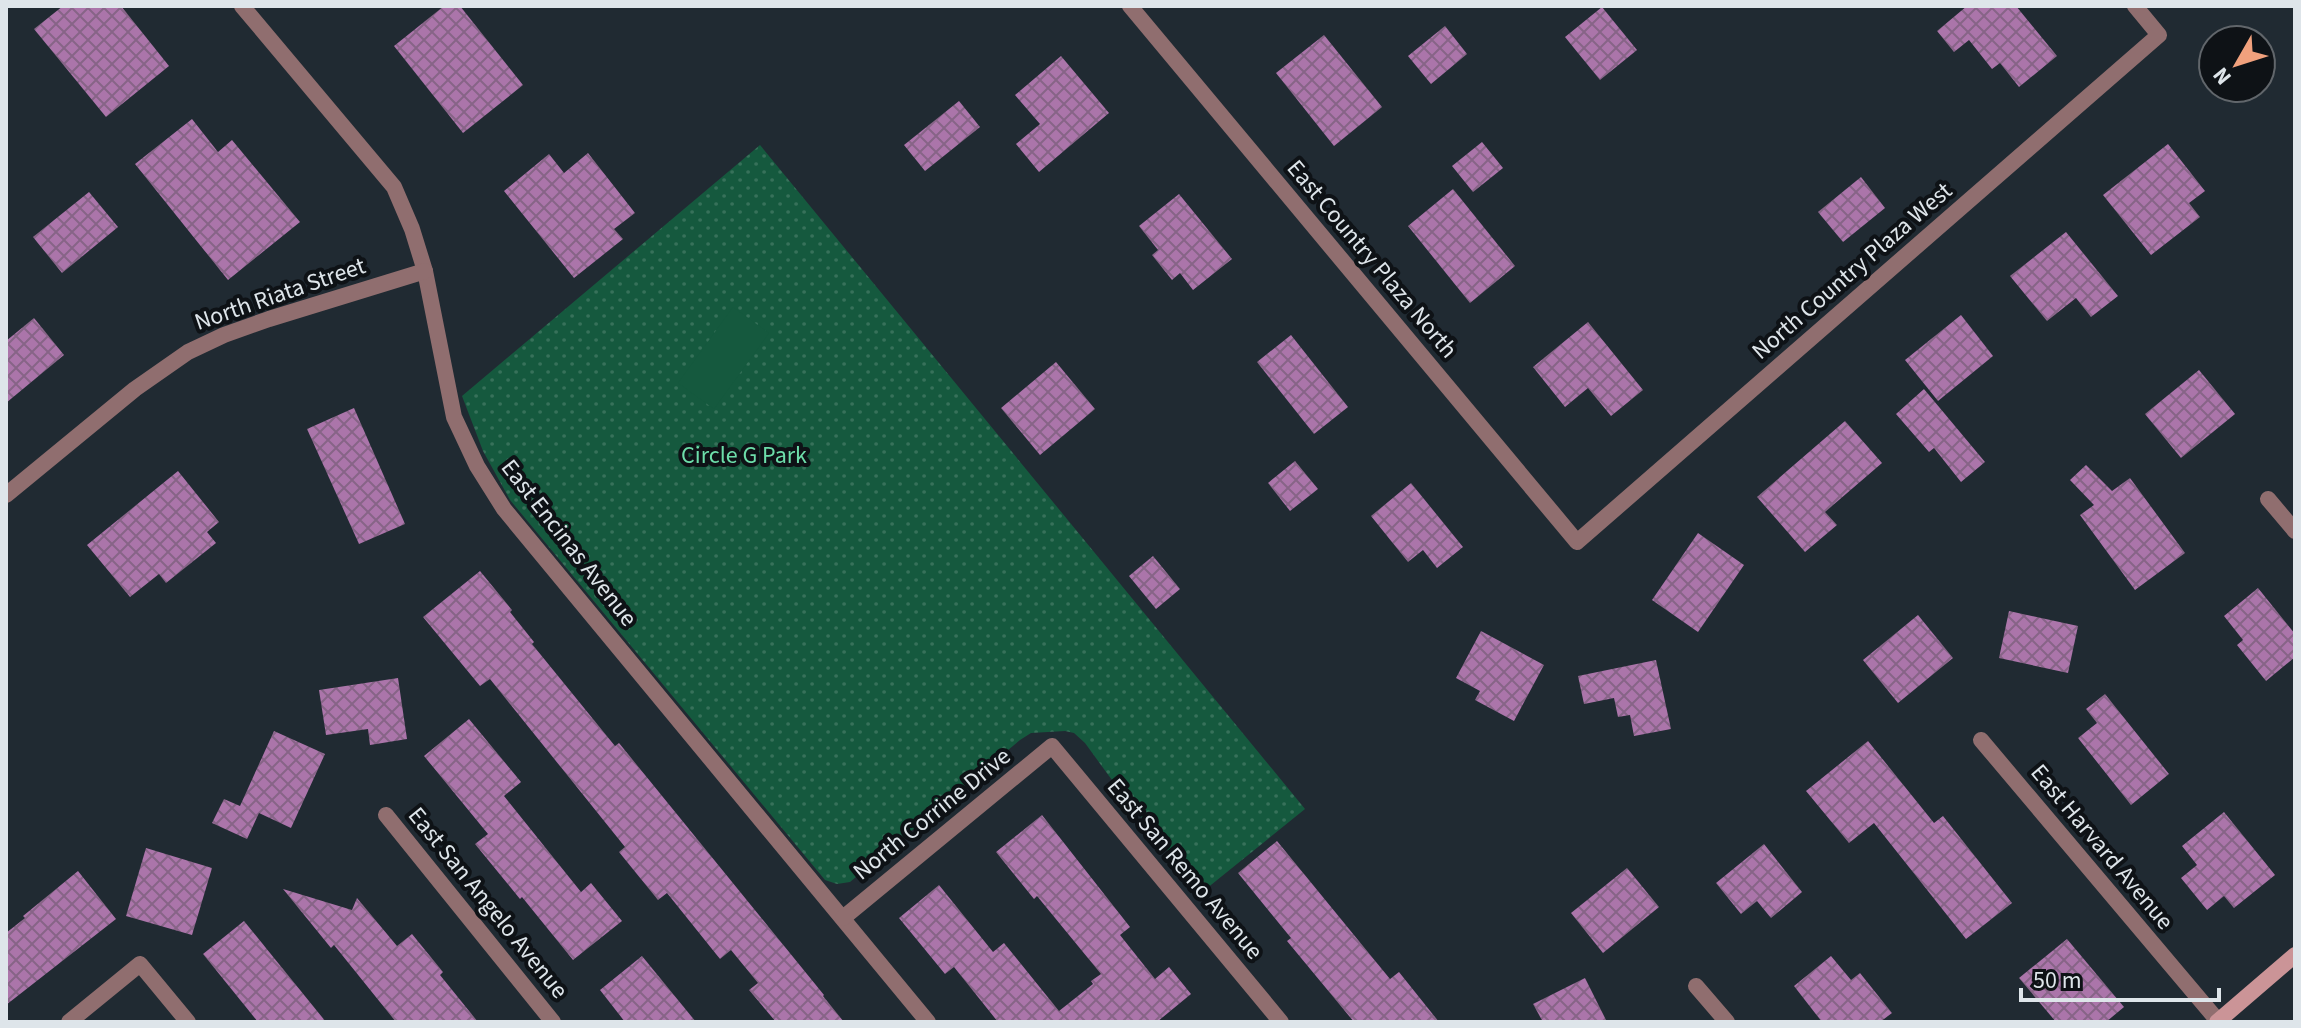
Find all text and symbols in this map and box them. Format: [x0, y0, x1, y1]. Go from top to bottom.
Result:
north arrow [2197, 24, 2277, 104]
text: N [2205, 60, 2239, 92]
street label: East Country Plaza North [1278, 152, 1466, 366]
street label: North Country Plaza West [1744, 174, 1960, 368]
street label: North Riata Street [190, 248, 370, 340]
park label: Circle G Park [681, 438, 807, 473]
street label: East Encinas Avenue [492, 452, 646, 634]
street label: North Corrine Drive [846, 739, 1018, 889]
street label: East Harvard Avenue [2022, 756, 2182, 938]
street label: East San Remo Avenue [1099, 771, 1271, 967]
street label: East San Angelo Avenue [400, 800, 576, 1006]
scale bar [2021, 952, 2219, 1002]
text: 50 m [2033, 963, 2082, 998]

